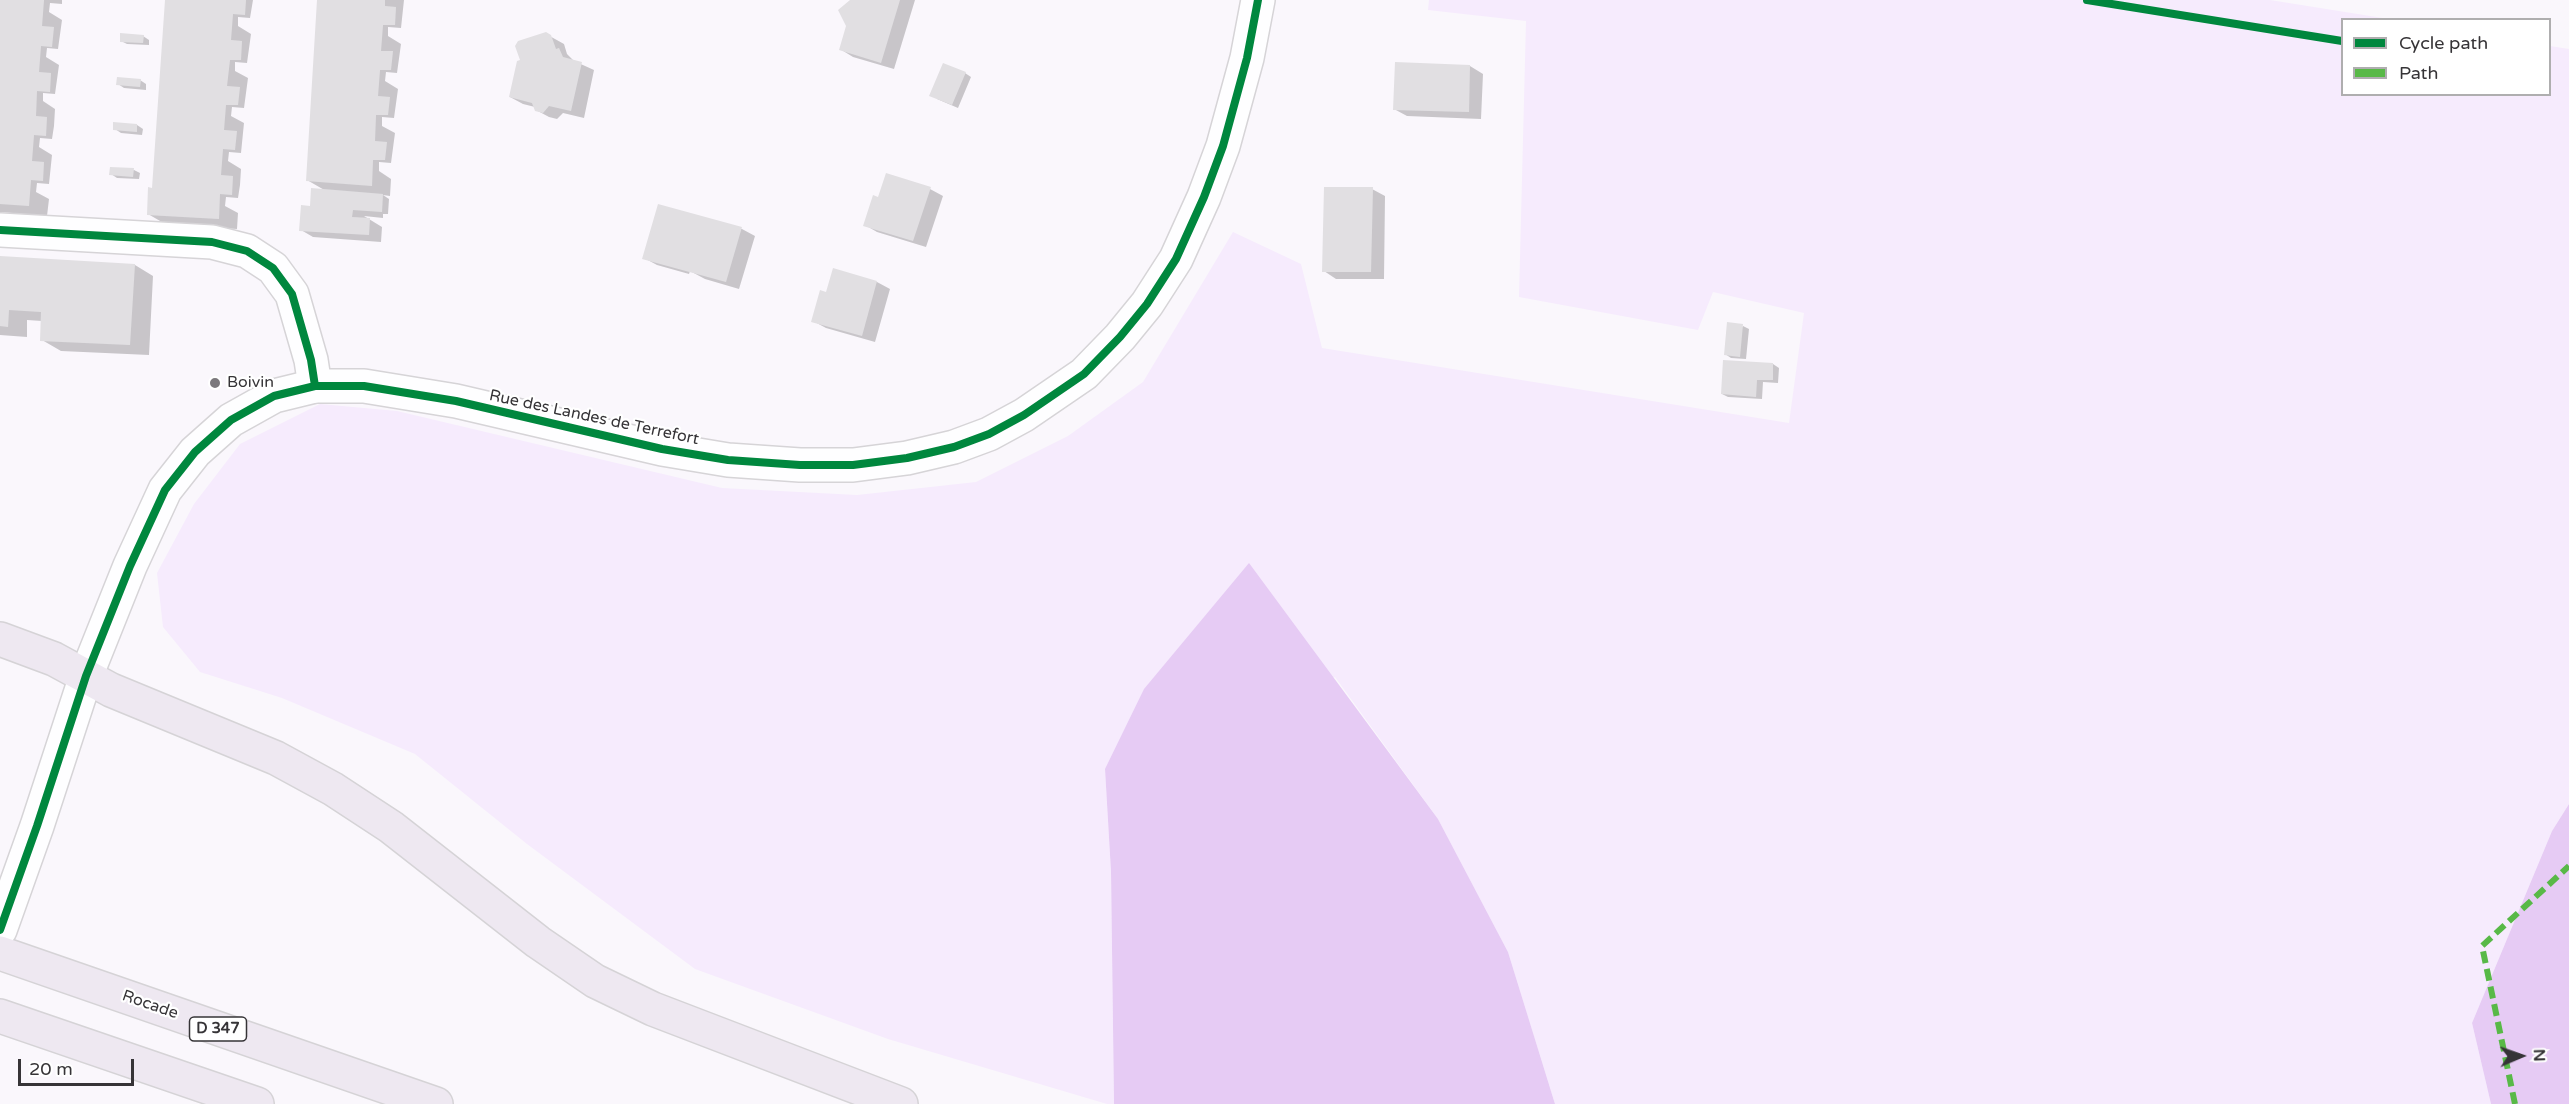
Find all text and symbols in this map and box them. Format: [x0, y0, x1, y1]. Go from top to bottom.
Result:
legend [2341, 18, 2551, 96]
text: Cycle path [2399, 32, 2488, 54]
text: Path [2399, 62, 2438, 84]
place label: Boivin [227, 373, 274, 393]
marker: Boivin [208, 376, 222, 390]
street label: Rue des Landes de Terrefort [487, 386, 701, 450]
street label: Rocade [120, 987, 180, 1023]
road number: D 347 [190, 1017, 246, 1041]
north arrow [2491, 1026, 2551, 1086]
scale bar [21, 1047, 136, 1085]
text: N [2529, 1049, 2549, 1062]
text: 20 m [29, 1058, 73, 1080]

